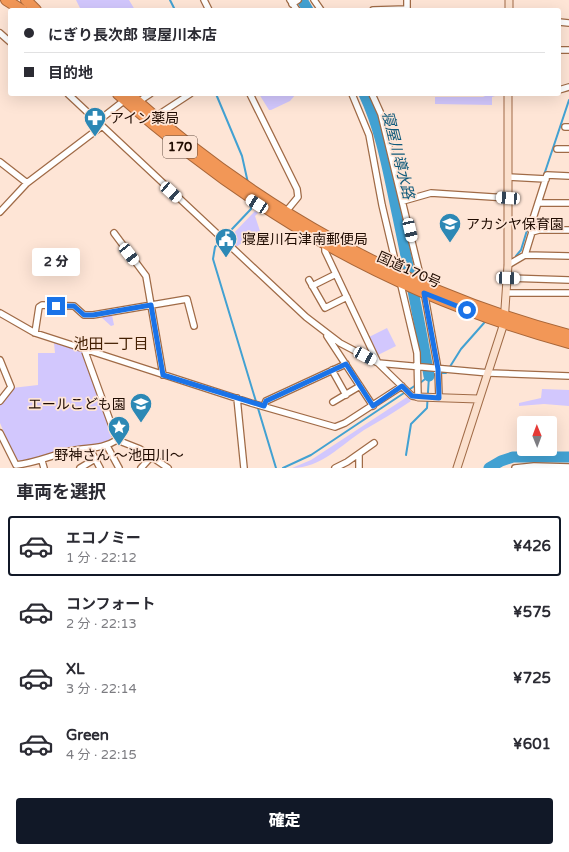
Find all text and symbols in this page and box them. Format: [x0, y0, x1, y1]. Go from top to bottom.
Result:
text: にぎり長次郎 寝屋川本店 [48, 26, 217, 44]
text: 目的地 [48, 64, 93, 82]
pharmacy icon: アイン薬局 [82, 105, 108, 138]
water label: 寝屋川導水路 [378, 109, 418, 203]
place label: アイン薬局 [110, 110, 179, 127]
road number: 170 [163, 136, 197, 158]
car [158, 180, 184, 204]
car [496, 191, 520, 205]
car [244, 192, 270, 216]
school or university icon: アカシヤ保育園 [437, 211, 463, 244]
place label: アカシヤ保育園 [466, 216, 564, 233]
car [401, 217, 419, 243]
public building icon: 寝屋川石津南郵便局 [213, 226, 239, 259]
place label: 寝屋川石津南郵便局 [242, 231, 368, 248]
car [117, 241, 141, 267]
callout: 2 分 [32, 248, 80, 276]
street label: 国道170号 [374, 248, 444, 292]
text: 2 分 [44, 254, 68, 270]
car [496, 272, 520, 284]
route end [47, 297, 65, 315]
route start [458, 301, 476, 319]
district label: 池田一丁目 [73, 335, 149, 353]
car [352, 345, 378, 367]
school or university icon: エールこども園 [128, 391, 154, 424]
place label: エールこども園 [28, 396, 126, 413]
place icon: 野神さん ～池田川～ [106, 414, 132, 447]
north arrow [517, 416, 557, 456]
map controls [517, 416, 557, 456]
place label: 野神さん ～池田川～ [54, 447, 184, 464]
text: 車両を選択 [16, 481, 106, 503]
icon: car [18, 528, 54, 564]
text: エコノミー [66, 529, 141, 547]
text: ¥426 [513, 537, 551, 555]
text: 1 分 · 22:12 [66, 550, 137, 566]
icon: car [18, 594, 54, 630]
text: コンフォート [66, 595, 156, 613]
text: ¥575 [513, 603, 551, 621]
text: 2 分 · 22:13 [66, 616, 137, 632]
icon: car [18, 660, 54, 696]
text: XL [66, 660, 85, 678]
text: ¥725 [513, 669, 551, 687]
text: 3 分 · 22:14 [66, 681, 137, 697]
icon: car [18, 726, 54, 762]
text: Green [66, 726, 109, 744]
text: ¥601 [513, 735, 551, 753]
text: 4 分 · 22:15 [66, 747, 137, 763]
button: 確定 [16, 798, 553, 844]

